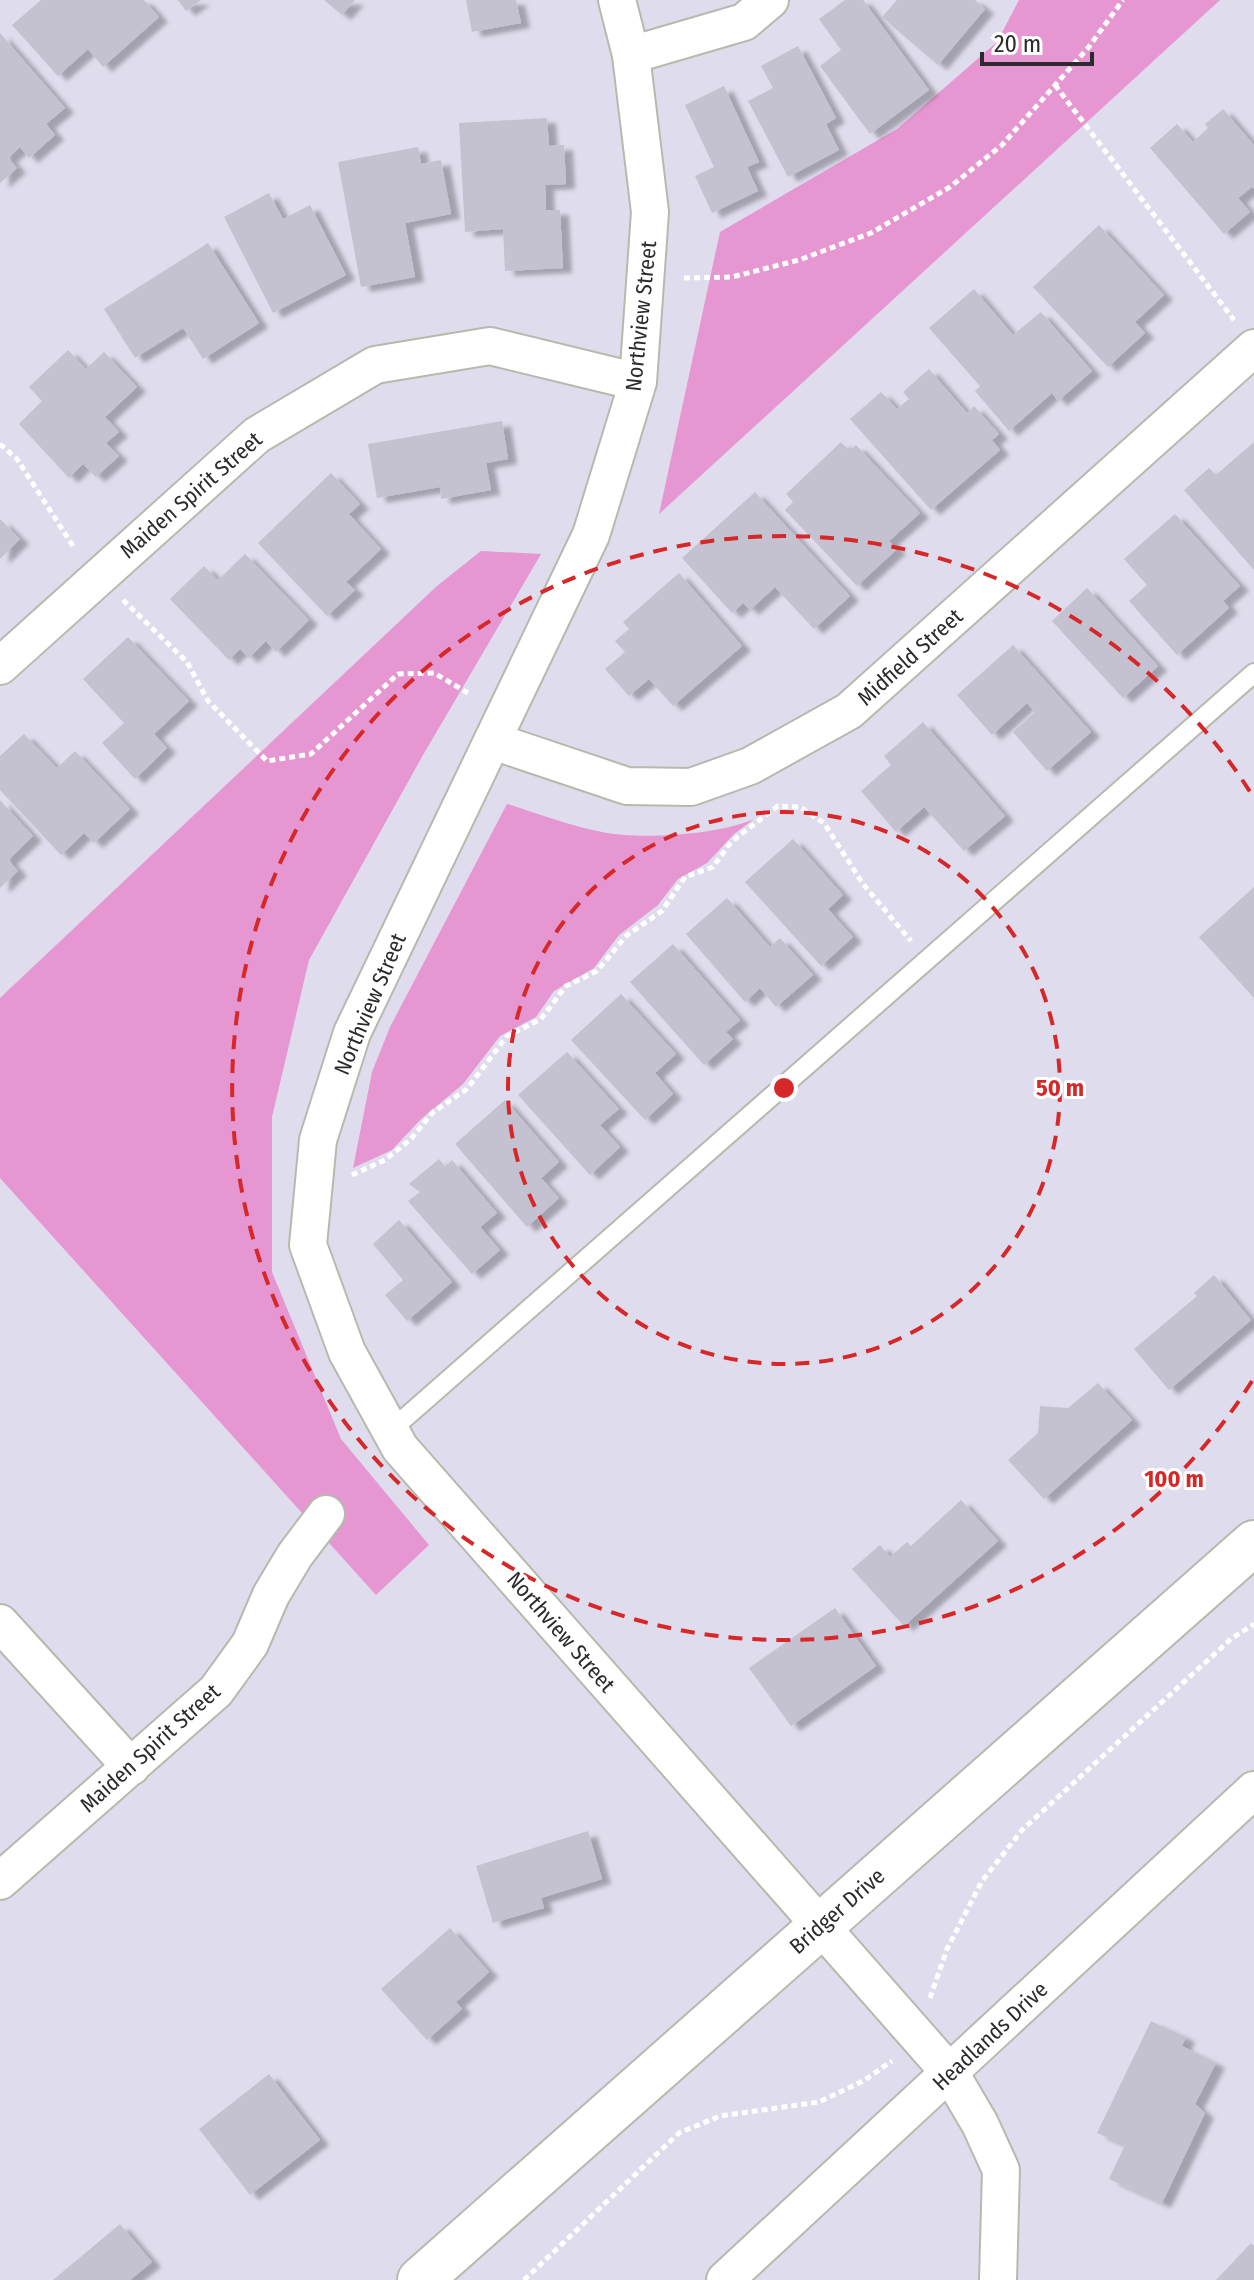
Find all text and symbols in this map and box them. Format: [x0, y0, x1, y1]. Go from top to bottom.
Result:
scale bar [982, 16, 1092, 66]
text: 20 m [994, 30, 1041, 58]
street label: Northview Street [620, 239, 662, 393]
street label: Maiden Spirit Street [115, 425, 268, 564]
street label: Midfield Street [852, 602, 969, 711]
street label: Northview Street [328, 928, 412, 1079]
centre of rings [770, 1074, 798, 1102]
text: 50 m [1036, 1074, 1084, 1102]
text: 100 m [1144, 1465, 1204, 1493]
street label: Northview Street [501, 1566, 621, 1698]
street label: Maiden Spirit Street [74, 1677, 226, 1818]
street label: Bridger Drive [784, 1862, 890, 1960]
street label: Headlands Drive [927, 1976, 1053, 2096]

